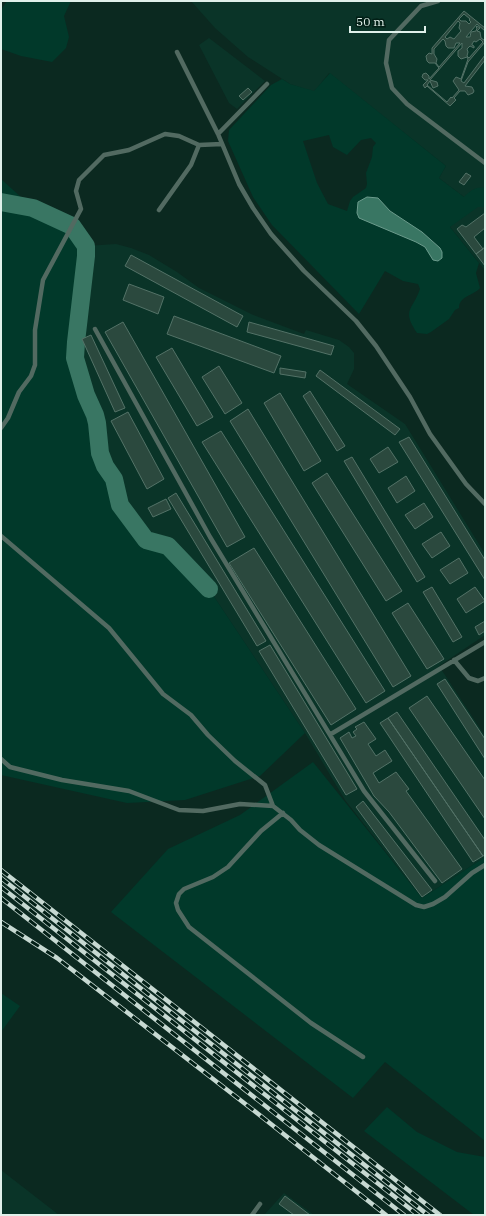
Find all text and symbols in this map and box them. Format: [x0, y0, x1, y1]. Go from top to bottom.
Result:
scale bar [350, 8, 425, 34]
text: 50 m [356, 14, 385, 29]

